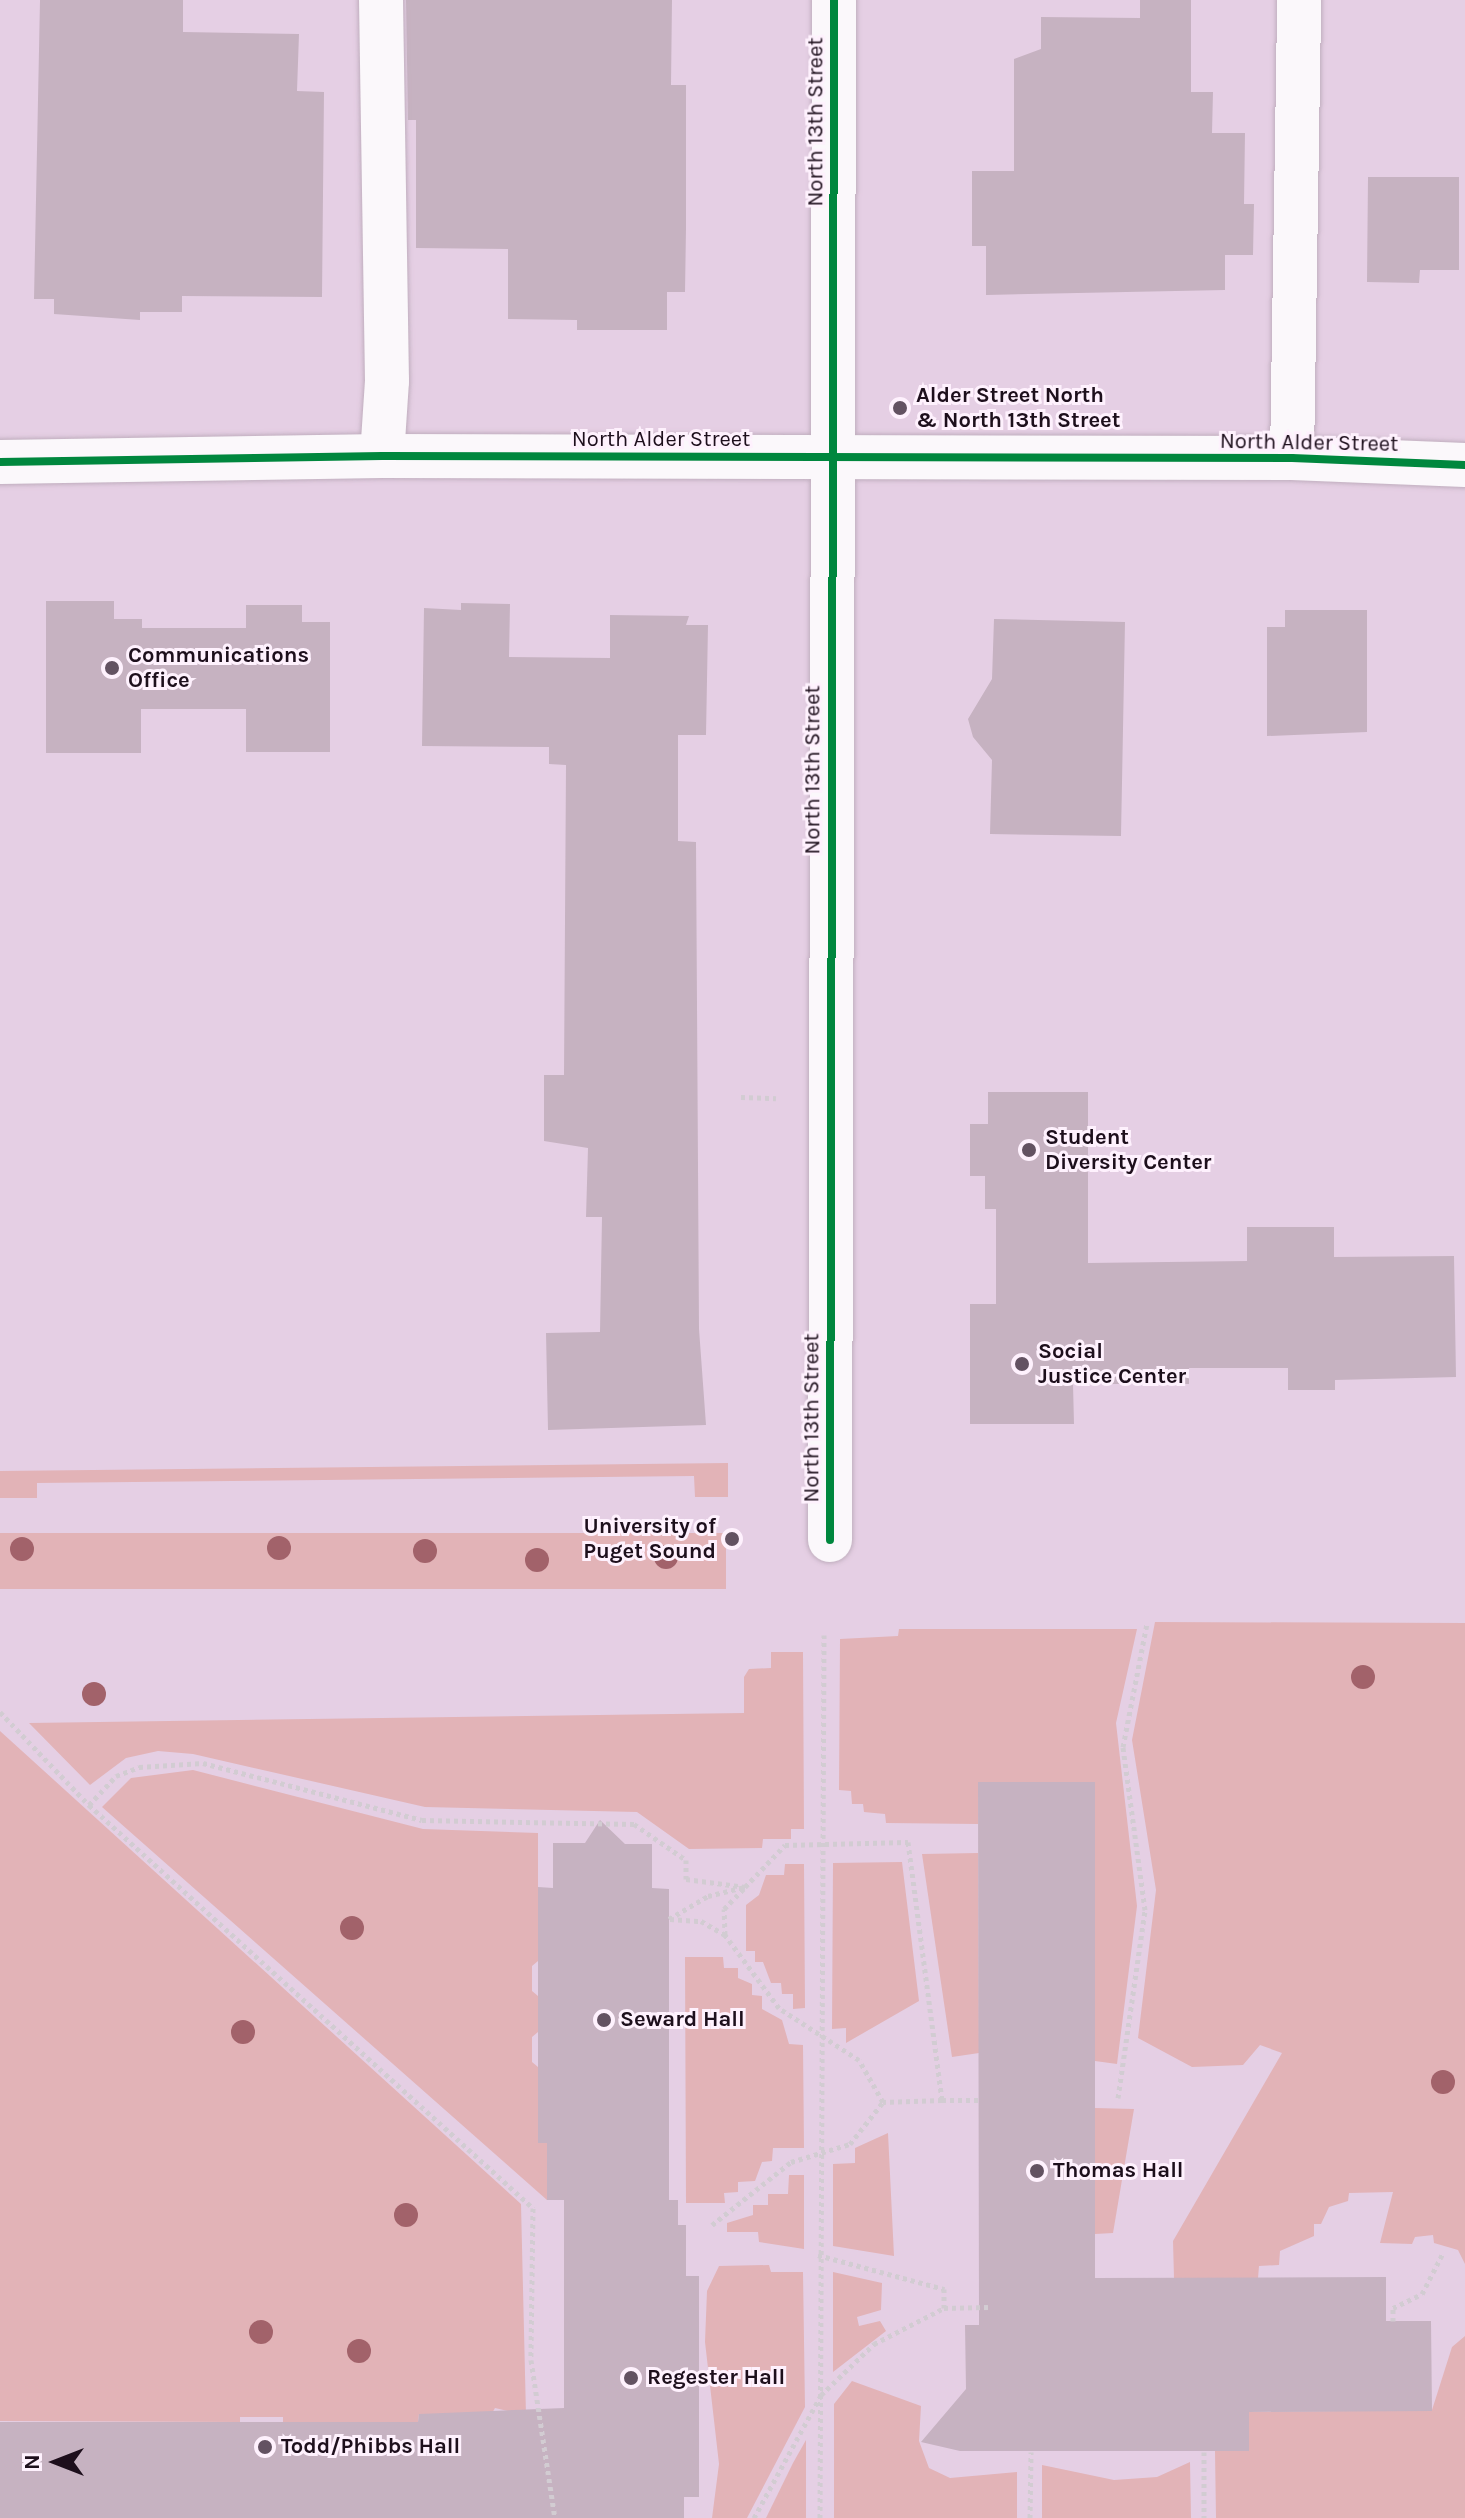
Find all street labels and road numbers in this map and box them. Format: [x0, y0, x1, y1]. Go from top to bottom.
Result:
street label: North 13th Street [803, 37, 829, 207]
street label: North Alder Street [572, 427, 750, 453]
street label: North Alder Street [1220, 428, 1398, 458]
street label: North 13th Street [800, 685, 826, 855]
street label: North 13th Street [799, 1333, 825, 1503]

